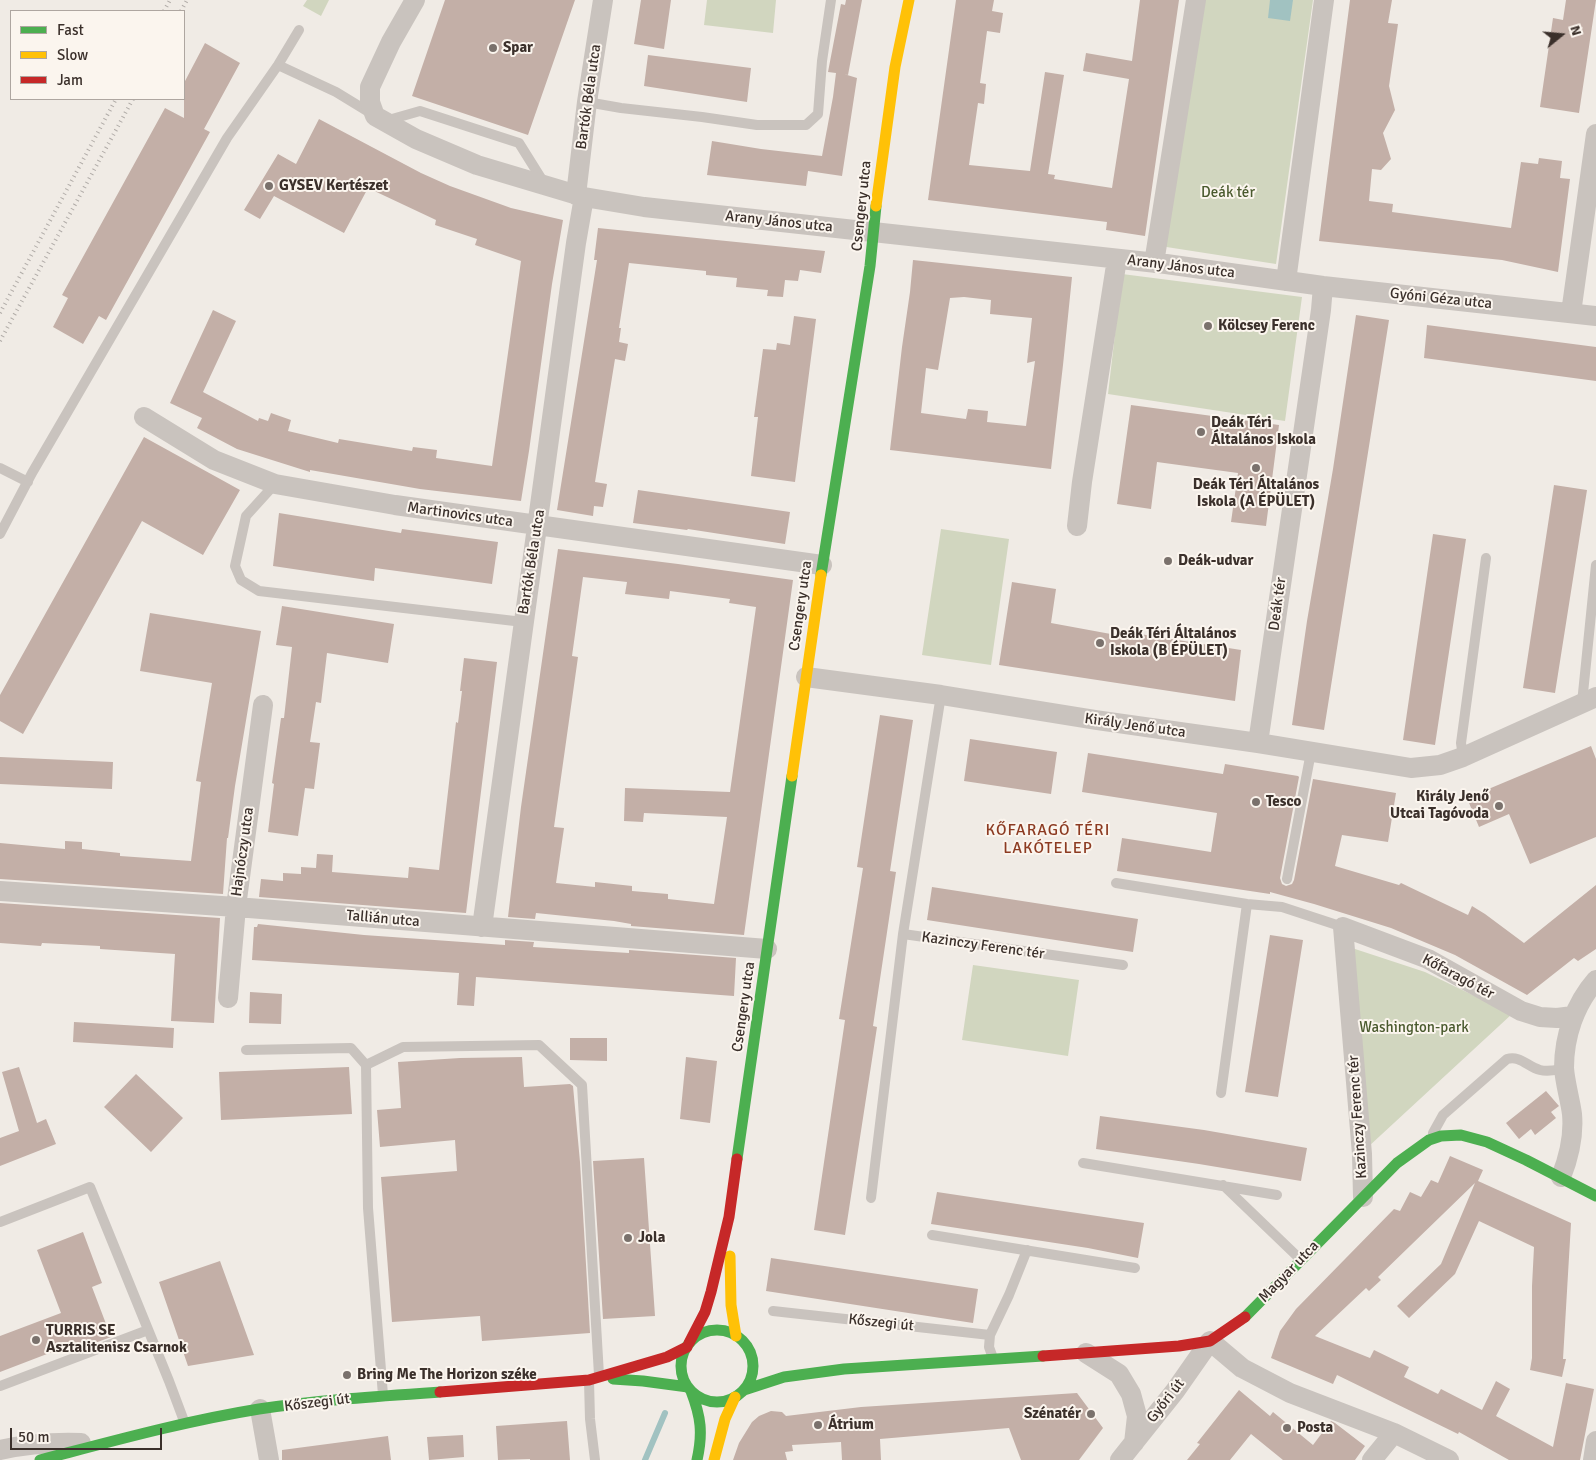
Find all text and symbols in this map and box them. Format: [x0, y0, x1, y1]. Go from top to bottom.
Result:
legend [10, 10, 185, 100]
north arrow [1536, 10, 1586, 60]
text: Fast [57, 21, 84, 39]
text: N [1566, 23, 1585, 38]
place label: Spar [503, 39, 533, 57]
marker: Spar [487, 42, 499, 54]
street label: Bartók Béla utca [573, 43, 605, 151]
text: Slow [57, 46, 88, 64]
text: Jam [57, 71, 83, 89]
street label: Csengery utca [848, 160, 876, 252]
place label: GYSEV Kertészet [279, 177, 388, 195]
marker: GYSEV Kertészet [263, 180, 275, 192]
park label: Deák tér [1201, 184, 1255, 202]
street label: Arany János utca [724, 207, 834, 237]
street label: Arany János utca [1126, 251, 1236, 283]
street label: Gyóni Géza utca [1389, 285, 1493, 313]
place label: Kölcsey Ferenc [1218, 317, 1315, 335]
marker: Kölcsey Ferenc [1202, 320, 1214, 332]
place label: Deák Téri Általános Iskola [1211, 414, 1316, 449]
marker: Deák Téri Általános Iskola [1195, 426, 1207, 438]
marker: Deák Téri Általános Iskola (A ÉPÜLET) [1250, 462, 1262, 474]
place label: Deák Téri Általános Iskola (A ÉPÜLET) [1193, 476, 1319, 511]
street label: Martinovics utca [406, 499, 514, 531]
street label: Bartók Béla utca [515, 508, 549, 616]
place label: Deák-udvar [1178, 552, 1253, 570]
marker: Deák-udvar [1162, 555, 1174, 567]
street label: Csengery utca [786, 560, 816, 652]
street label: Deák tér [1265, 576, 1291, 632]
place label: Deák Téri Általános Iskola (B ÉPÜLET) [1110, 625, 1236, 660]
marker: Deák Téri Általános Iskola (B ÉPÜLET) [1094, 637, 1106, 649]
street label: Király Jenő utca [1083, 710, 1187, 742]
place label: Király Jenő Utcai Tagóvoda [1390, 788, 1489, 823]
place label: Tesco [1266, 793, 1301, 811]
marker: Tesco [1250, 796, 1262, 808]
marker: Király Jenő Utcai Tagóvoda [1493, 800, 1505, 812]
street label: Hajnóczy utca [228, 806, 258, 898]
district label: KŐFARAGÓ TÉRI LAKÓTELEP [984, 821, 1112, 859]
street label: Tallián utca [346, 907, 420, 931]
street label: Kazinczy Ferenc tér [920, 928, 1046, 964]
street label: Kőfaragó tér [1419, 950, 1497, 1004]
street label: Csengery utca [729, 961, 759, 1053]
park label: Washington-park [1359, 1019, 1469, 1037]
street label: Kazinczy Ferenc tér [1345, 1055, 1371, 1179]
place label: Jola [638, 1229, 665, 1247]
marker: Jola [622, 1232, 634, 1244]
street label: Magyar utca [1255, 1237, 1323, 1307]
street label: Kőszegi út [847, 1311, 915, 1335]
place label: TURRIS SE Asztalitenisz Csarnok [46, 1322, 187, 1357]
marker: TURRIS SE Asztalitenisz Csarnok [30, 1334, 42, 1346]
place label: Bring Me The Horizon széke [357, 1366, 537, 1384]
marker: Bring Me The Horizon széke [341, 1369, 353, 1381]
street label: Győri út [1143, 1375, 1189, 1427]
street label: Kőszegi út [283, 1390, 351, 1416]
place label: Szénatér [1024, 1405, 1081, 1423]
marker: Szénatér [1085, 1408, 1097, 1420]
place label: Átrium [828, 1416, 874, 1434]
scale bar [12, 1418, 165, 1450]
marker: Átrium [812, 1419, 824, 1431]
place label: Posta [1297, 1419, 1333, 1437]
marker: Posta [1281, 1422, 1293, 1434]
text: 50 m [18, 1428, 49, 1446]

